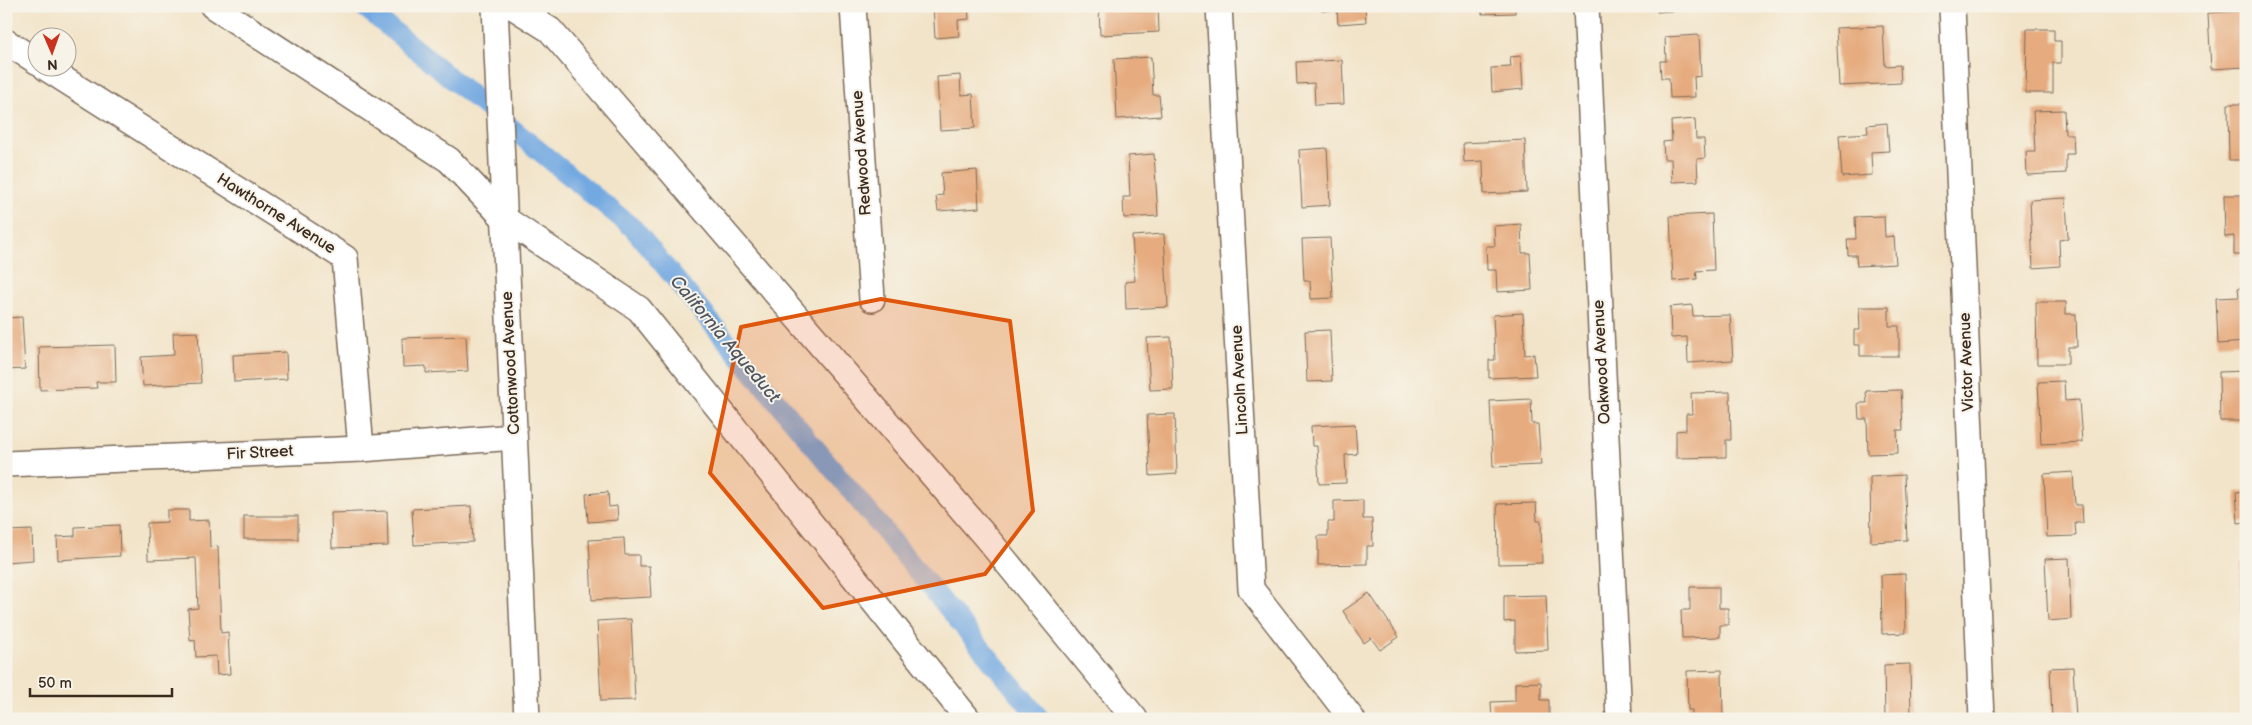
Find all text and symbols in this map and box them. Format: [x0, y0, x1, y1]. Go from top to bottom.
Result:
north arrow [28, 28, 78, 78]
text: N [47, 56, 58, 73]
street label: Redwood Avenue [848, 89, 876, 216]
street label: Hawthorne Avenue [213, 170, 339, 259]
water label: California Aqueduct [666, 271, 785, 407]
street label: Cottonwood Avenue [498, 290, 524, 435]
street label: Oakwood Avenue [1589, 299, 1615, 425]
street label: Victor Avenue [1956, 311, 1978, 412]
street label: Lincoln Avenue [1228, 324, 1252, 436]
street label: Fir Street [226, 442, 294, 464]
scale bar [30, 665, 172, 697]
text: 50 m [38, 674, 72, 693]

